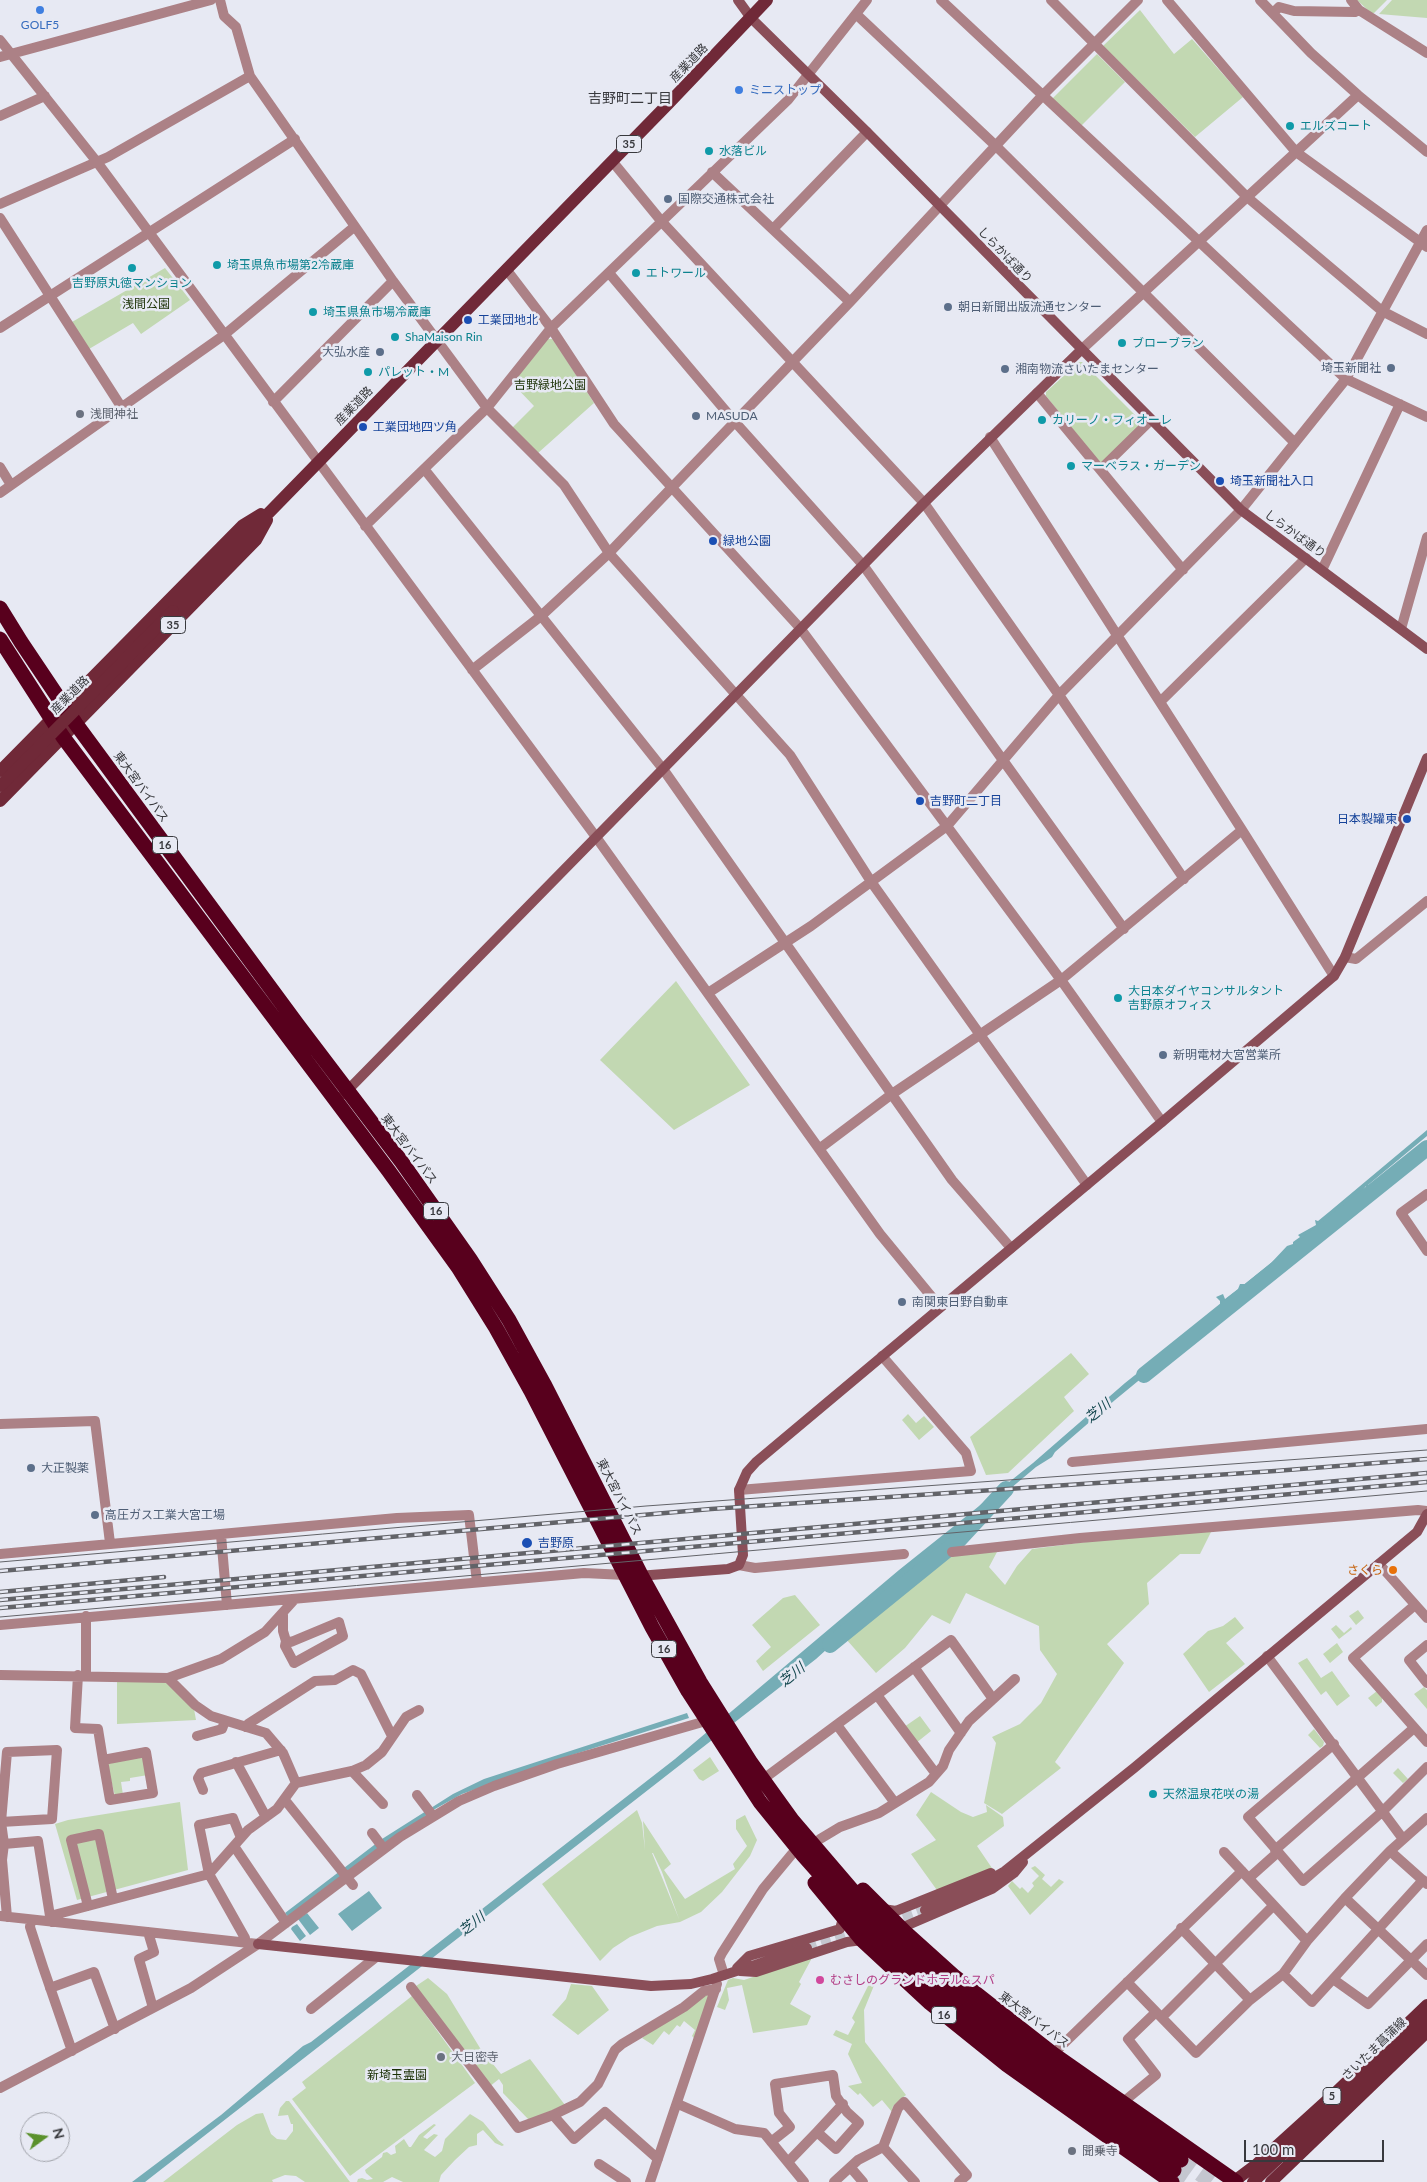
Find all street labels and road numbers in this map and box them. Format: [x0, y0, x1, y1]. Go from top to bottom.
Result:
street label: 産業道路 [667, 41, 711, 85]
road number: 35 [616, 136, 642, 152]
street label: しらかば通り [975, 224, 1035, 286]
street label: 産業道路 [332, 384, 376, 428]
street label: しらかば通り [1262, 507, 1328, 561]
road number: 35 [160, 616, 186, 634]
street label: 産業道路 [48, 673, 92, 717]
street label: 東大宮バイパス [110, 749, 172, 825]
road number: 16 [152, 836, 178, 854]
street label: 東大宮バイパス [378, 1111, 440, 1187]
road number: 16 [424, 1202, 448, 1220]
street label: 東大宮バイパス [594, 1456, 644, 1538]
road number: 16 [652, 1640, 676, 1658]
street label: 東大宮バイパス [996, 1989, 1072, 2051]
road number: 16 [932, 2006, 956, 2024]
street label: さいたま菖蒲線 [1339, 2015, 1409, 2083]
road number: 5 [1323, 2088, 1341, 2104]

